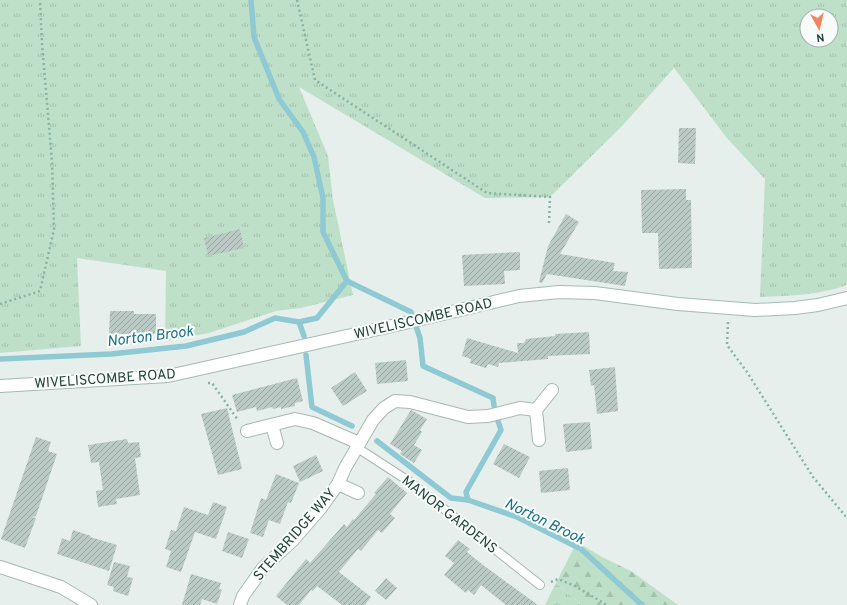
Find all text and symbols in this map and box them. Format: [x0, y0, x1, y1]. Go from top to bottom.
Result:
north arrow [799, 8, 839, 48]
text: N [815, 29, 825, 44]
street label: WIVELISCOMBE ROAD [352, 295, 494, 344]
water label: Norton Brook [106, 323, 195, 352]
street label: WIVELISCOMBE ROAD [34, 366, 176, 393]
street label: MANOR GARDENS [398, 473, 500, 558]
street label: STEMBRIDGE WAY [250, 485, 340, 585]
water label: Norton Brook [501, 495, 588, 550]

